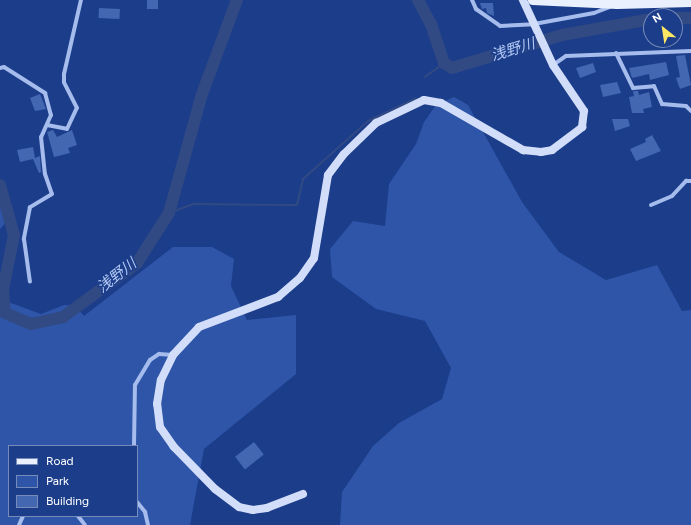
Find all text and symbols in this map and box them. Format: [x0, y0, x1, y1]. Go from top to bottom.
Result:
north arrow [643, 8, 683, 48]
text: N [650, 10, 664, 26]
water label: 浅野川 [489, 35, 537, 65]
water label: 浅野川 [94, 255, 140, 297]
legend [8, 445, 138, 517]
text: Road [46, 454, 74, 468]
text: Park [46, 474, 69, 488]
text: Building [46, 494, 89, 508]

